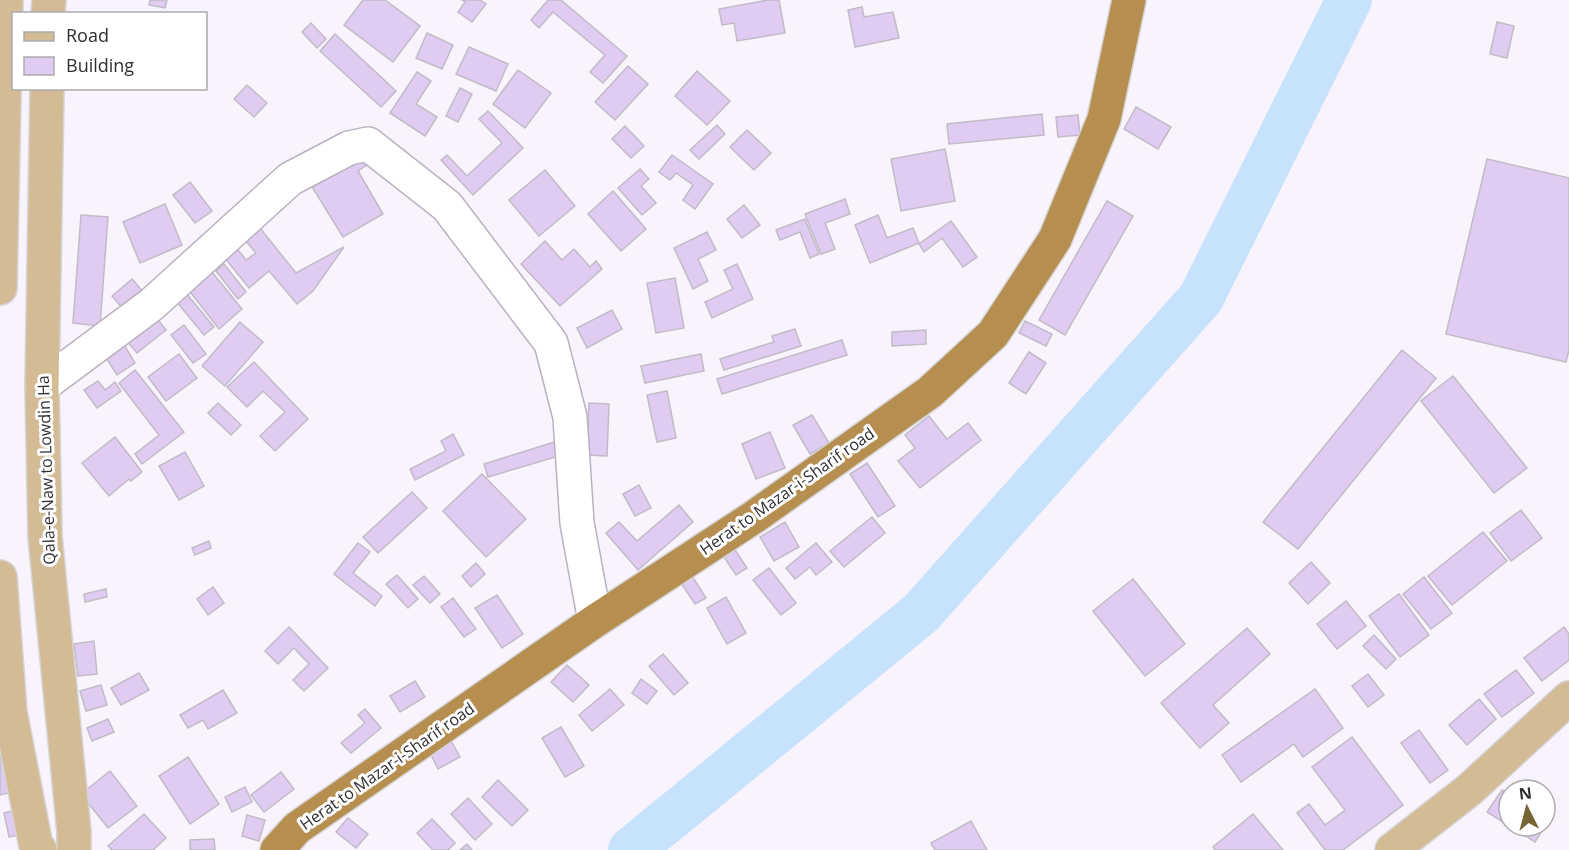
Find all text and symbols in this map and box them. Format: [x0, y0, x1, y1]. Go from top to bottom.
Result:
legend [12, 12, 207, 90]
text: Road [66, 23, 109, 47]
text: Building [66, 53, 134, 77]
street label: Qala-e-Naw to Lowdin Ha [32, 375, 60, 565]
street label: Herat to Mazar-i-Sharif road [695, 422, 879, 560]
street label: Herat to Mazar-i-Sharif road [295, 697, 479, 835]
north arrow [1497, 778, 1557, 838]
text: N [1518, 781, 1533, 805]

